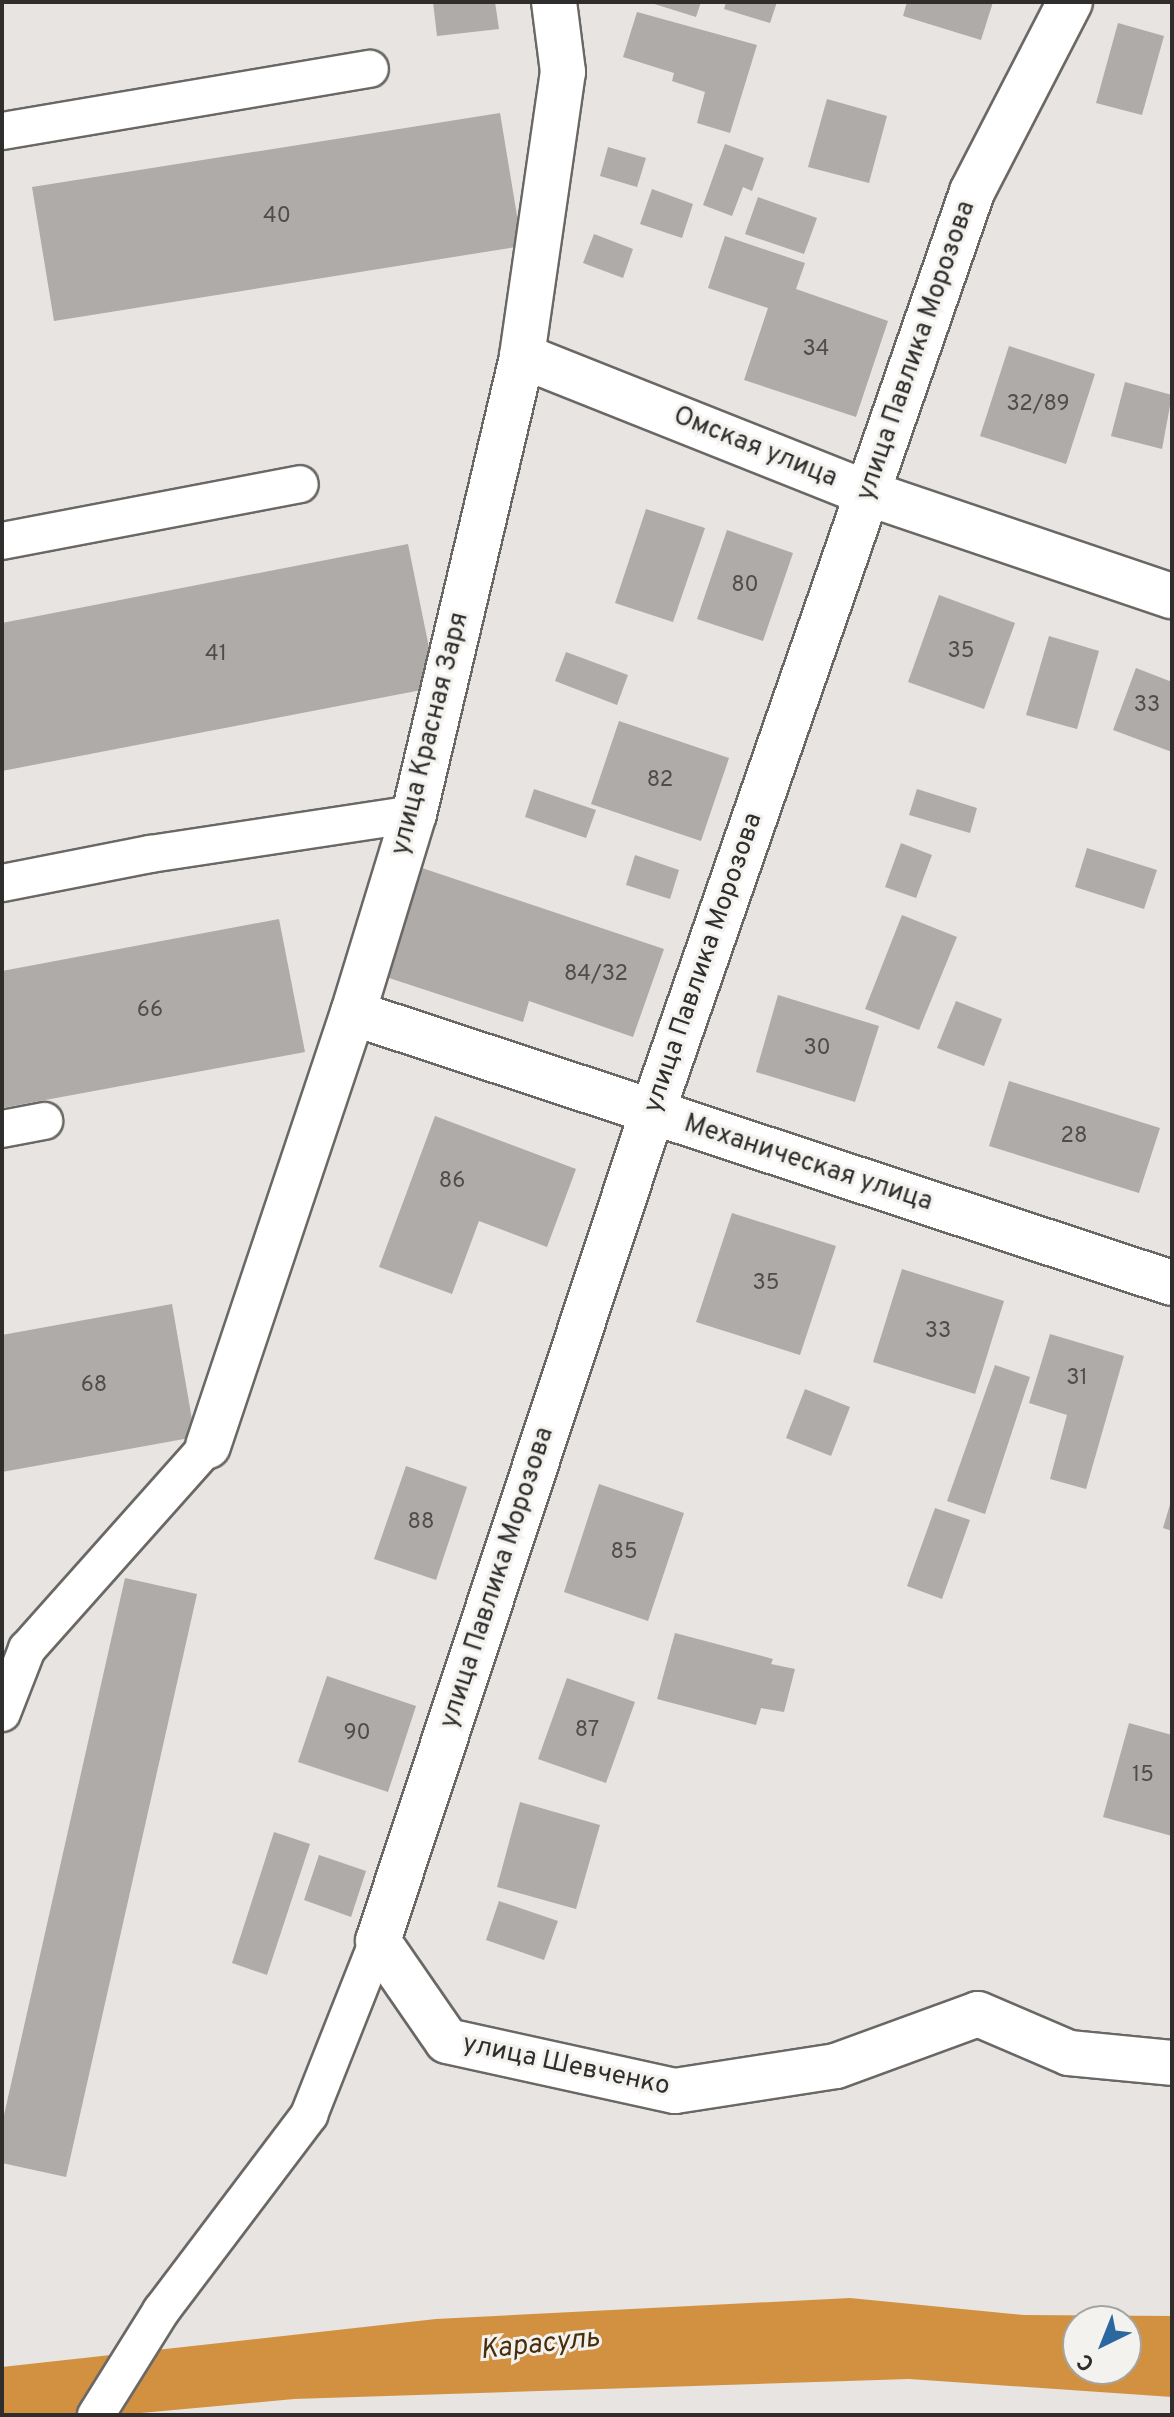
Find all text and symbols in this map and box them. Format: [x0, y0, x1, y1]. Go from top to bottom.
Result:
street label: улица Павлика Морозова [851, 197, 983, 505]
house number: 40 [263, 204, 291, 230]
house number: 34 [803, 337, 829, 363]
house number: 32/89 [1006, 392, 1070, 418]
street label: Омская улица [668, 401, 842, 495]
house number: 80 [731, 573, 759, 599]
street label: улица Красная Заря [386, 609, 476, 859]
house number: 35 [948, 639, 974, 665]
house number: 41 [205, 642, 227, 668]
house number: 33 [1134, 693, 1160, 719]
house number: 82 [647, 768, 673, 794]
street label: улица Павлика Морозова [638, 809, 770, 1117]
house number: 84/32 [564, 962, 628, 988]
house number: 66 [137, 998, 163, 1024]
house number: 30 [803, 1036, 831, 1062]
street label: Механическая улица [680, 1109, 936, 1219]
house number: 28 [1061, 1124, 1087, 1150]
house number: 86 [439, 1169, 465, 1195]
house number: 35 [753, 1271, 779, 1297]
house number: 33 [925, 1319, 951, 1345]
house number: 31 [1066, 1366, 1088, 1392]
house number: 68 [81, 1373, 107, 1399]
street label: улица Павлика Морозова [435, 1424, 561, 1732]
house number: 88 [408, 1510, 434, 1536]
house number: 85 [610, 1540, 638, 1566]
house number: 87 [575, 1718, 599, 1744]
house number: 90 [343, 1721, 371, 1747]
house number: 15 [1132, 1763, 1154, 1789]
street label: улица Шевченко [460, 2029, 672, 2103]
north arrow [1062, 2305, 1142, 2385]
water label: Карасуль [479, 2322, 601, 2368]
text: С [1072, 2347, 1101, 2376]

